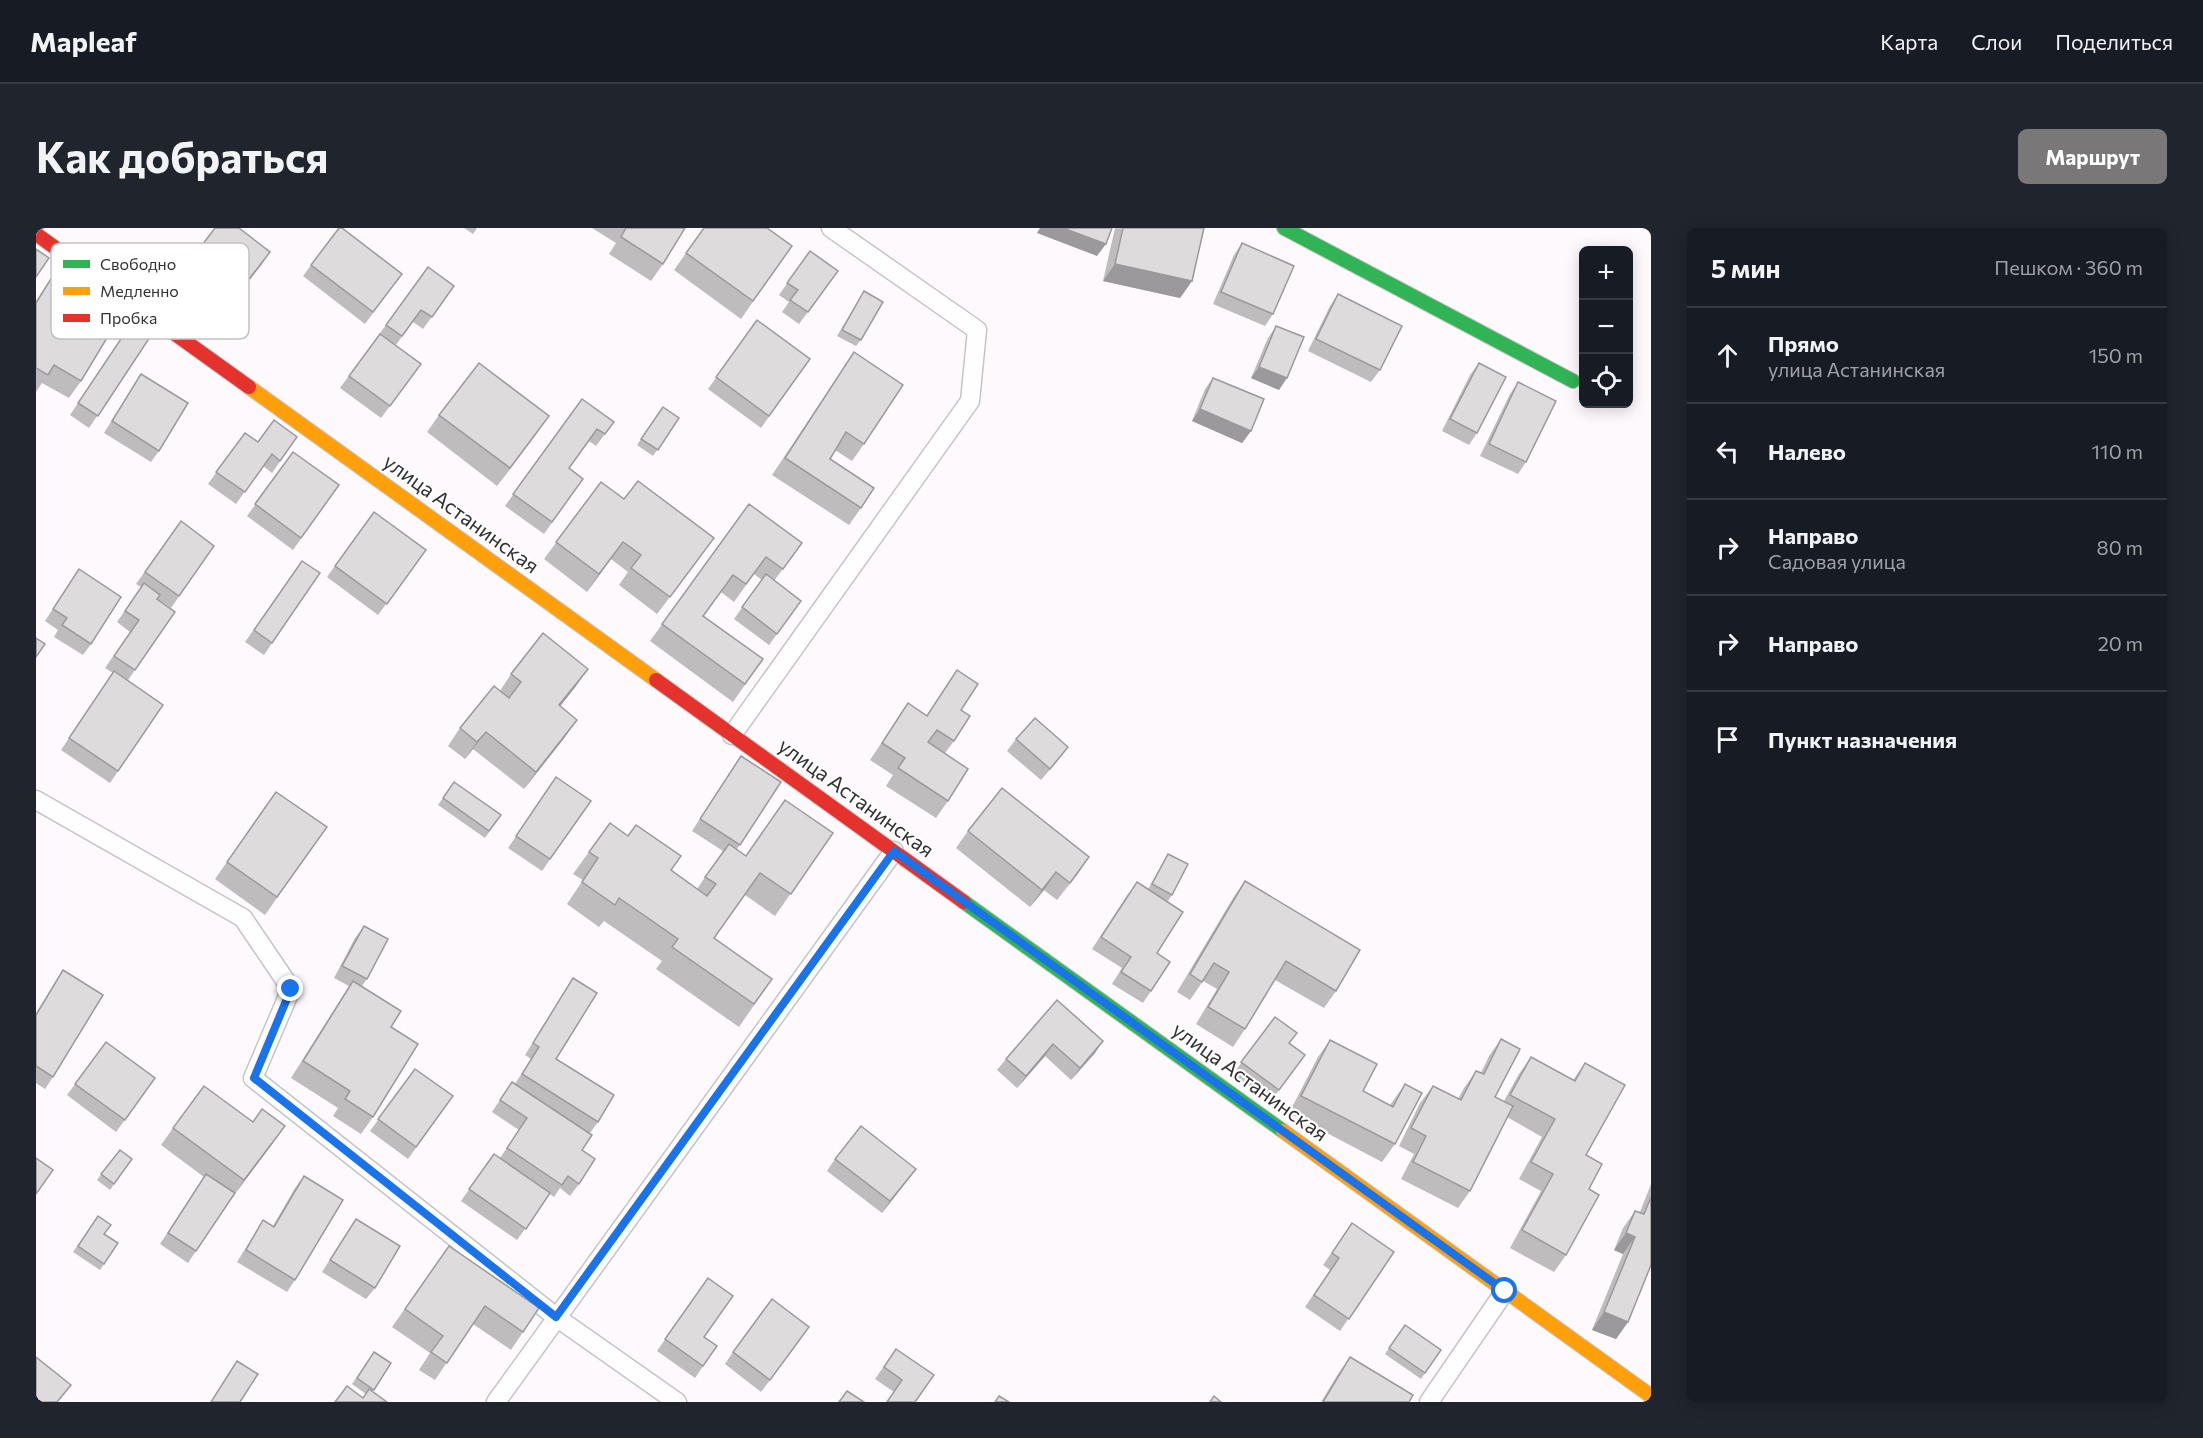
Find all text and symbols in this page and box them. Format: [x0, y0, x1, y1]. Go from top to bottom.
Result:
text: Mapleaf [30, 24, 137, 58]
text: Карта [1880, 29, 1938, 54]
text: Слои [1971, 29, 2022, 54]
text: Поделиться [2055, 29, 2173, 54]
button: Маршрут [2018, 129, 2167, 184]
text: Как добраться [36, 130, 328, 182]
legend [51, 243, 249, 339]
map controls [1579, 246, 1633, 408]
button: + [1579, 246, 1633, 300]
text: 5 мин [1711, 252, 1781, 283]
text: Свободно [100, 254, 176, 273]
text: Пешком · 360 m [1994, 255, 2143, 279]
text: Медленно [100, 281, 179, 300]
button: − [1579, 300, 1633, 354]
text: Пробка [100, 308, 157, 327]
text: Прямо [1768, 330, 1839, 357]
icon: ahead [1711, 339, 1744, 372]
text: 150 m [2089, 343, 2143, 367]
button: locate [1579, 354, 1633, 408]
text: улица Астанинская [1768, 357, 1945, 381]
icon: left [1711, 435, 1744, 468]
text: Налево [1768, 438, 1846, 465]
text: 110 m [2092, 439, 2143, 463]
street label: улица Астанинская [379, 448, 545, 578]
text: Направо [1768, 522, 1858, 549]
icon: right [1711, 531, 1744, 564]
text: 80 m [2097, 535, 2143, 559]
text: Садовая улица [1768, 549, 1906, 573]
icon: right [1711, 627, 1744, 660]
text: Направо [1768, 630, 1858, 657]
text: 20 m [2098, 631, 2143, 655]
icon: arrive [1711, 723, 1744, 756]
text: Пункт назначения [1768, 726, 1957, 753]
street label: улица Астанинская [774, 732, 940, 862]
route end [277, 975, 303, 1001]
street label: улица Астанинская [1168, 1016, 1334, 1146]
route start [1491, 1277, 1517, 1303]

